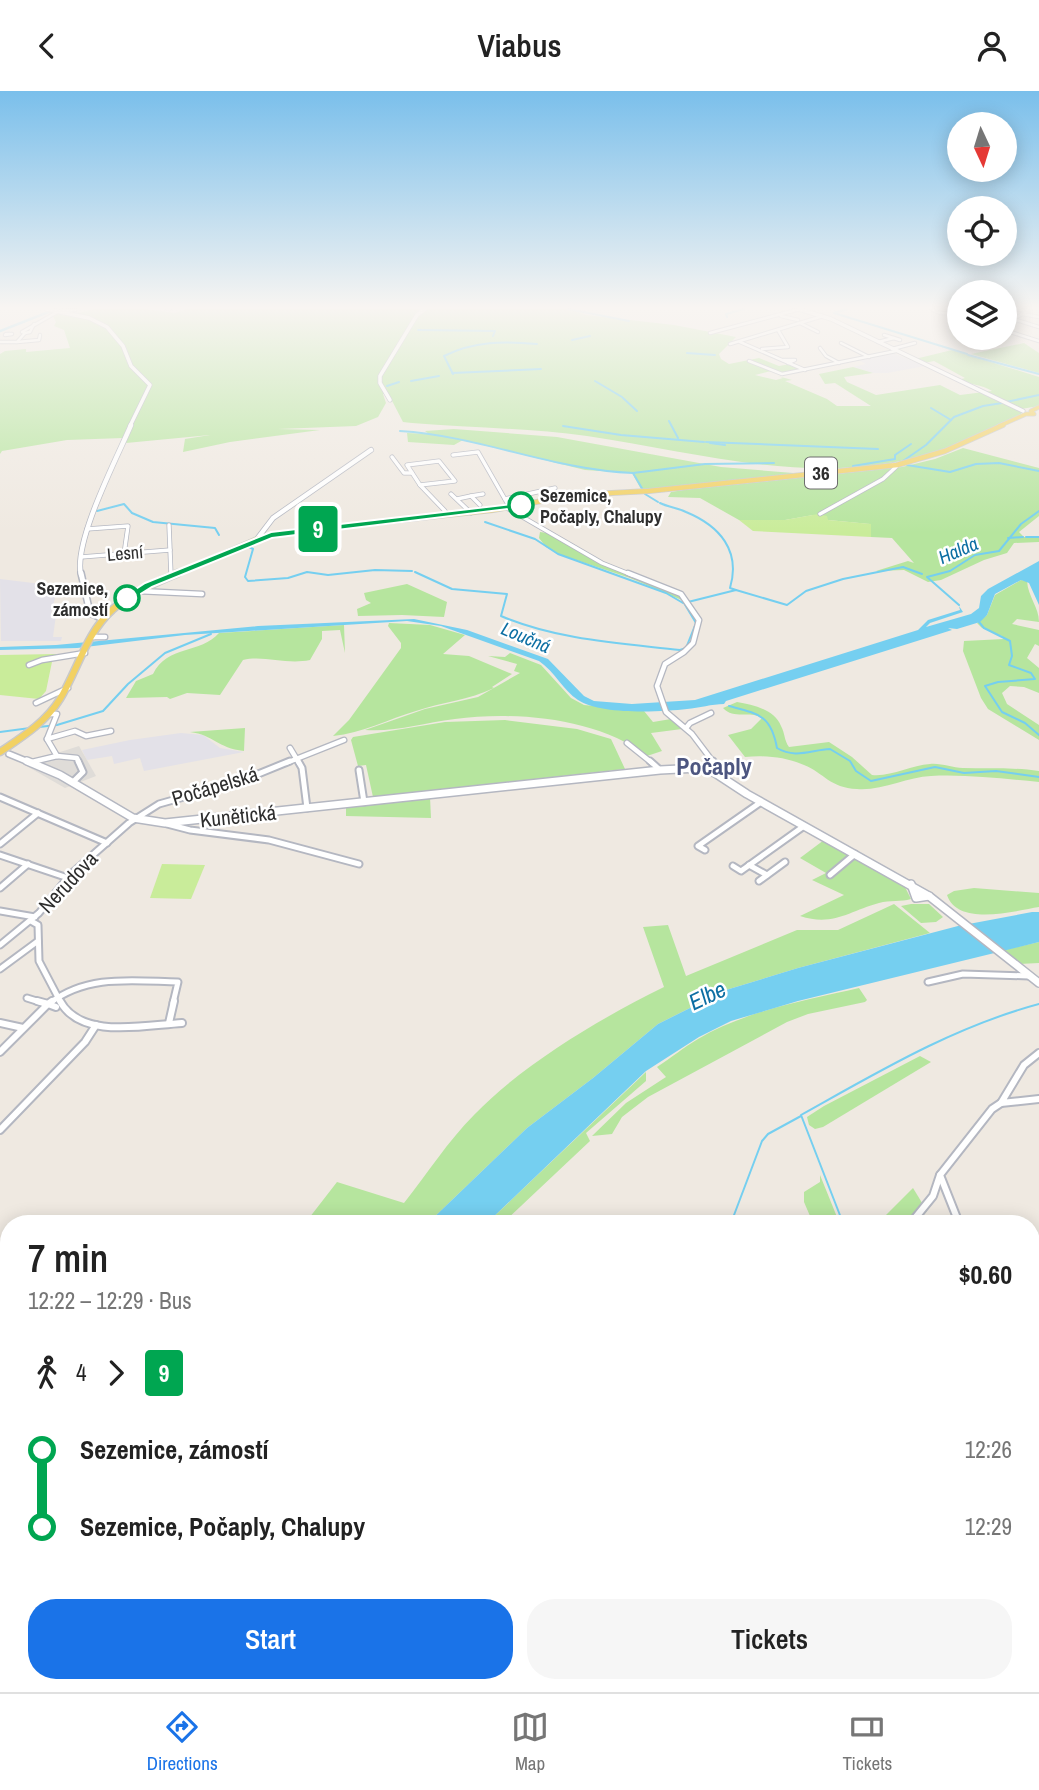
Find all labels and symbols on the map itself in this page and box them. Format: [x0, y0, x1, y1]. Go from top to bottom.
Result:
north arrow [947, 112, 1017, 182]
road number: 36 [805, 457, 837, 489]
place label: Sezemice, Počaply, Chalupy [540, 483, 663, 529]
marker: Sezemice, Počaply, Chalupy [508, 492, 534, 518]
line badge: 9 [295, 506, 341, 552]
water label: Halda [934, 530, 982, 570]
street label: Lesní [106, 539, 145, 567]
place label: Sezemice, zámostí [37, 576, 109, 622]
marker: Sezemice, zámostí [114, 585, 140, 611]
water label: Loučná [497, 615, 555, 659]
district label: Počaply [676, 750, 752, 782]
street label: Počápelská [168, 759, 262, 813]
street label: Kunětická [198, 798, 278, 834]
street label: Nerudova [32, 845, 104, 919]
water label: Elbe [683, 973, 731, 1017]

